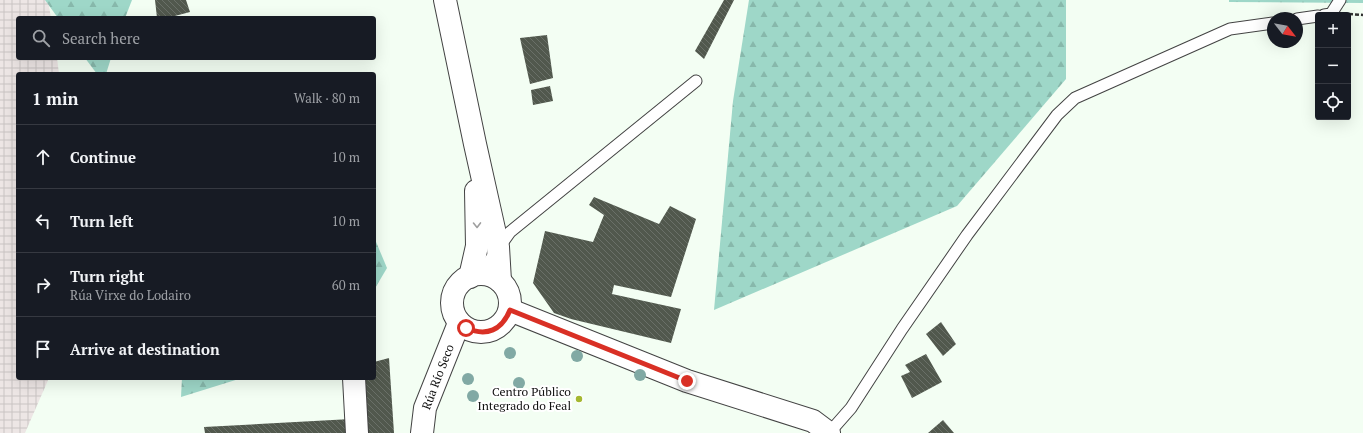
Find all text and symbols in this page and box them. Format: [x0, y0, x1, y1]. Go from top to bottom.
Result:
north arrow [1267, 12, 1303, 48]
map controls [1315, 12, 1351, 120]
button: + [1315, 12, 1351, 48]
search box [16, 16, 376, 60]
icon: search [30, 27, 52, 49]
text: Search here [62, 28, 140, 48]
button: − [1315, 48, 1351, 84]
button: locate [1315, 84, 1351, 120]
text: 1 min [32, 87, 79, 110]
text: Walk · 80 m [294, 89, 360, 107]
icon: ahead [32, 146, 54, 168]
text: Continue [70, 147, 136, 167]
text: 10 m [332, 148, 360, 166]
icon: left [32, 210, 54, 232]
text: Turn left [70, 211, 134, 231]
text: 10 m [332, 212, 360, 230]
one-way arrow [472, 222, 481, 228]
text: Turn right [70, 266, 145, 286]
icon: right [32, 274, 54, 296]
text: 60 m [332, 276, 360, 294]
text: Rúa Virxe do Lodairo [70, 286, 191, 304]
route start [457, 319, 475, 337]
icon: arrive [32, 338, 54, 360]
text: Arrive at destination [70, 339, 220, 359]
street label: Rúa Río Seco [418, 342, 457, 412]
route end [678, 372, 696, 390]
place label: Centro Público Integrado do Feal [478, 384, 571, 413]
marker: Centro Público Integrado do Feal [574, 394, 584, 404]

